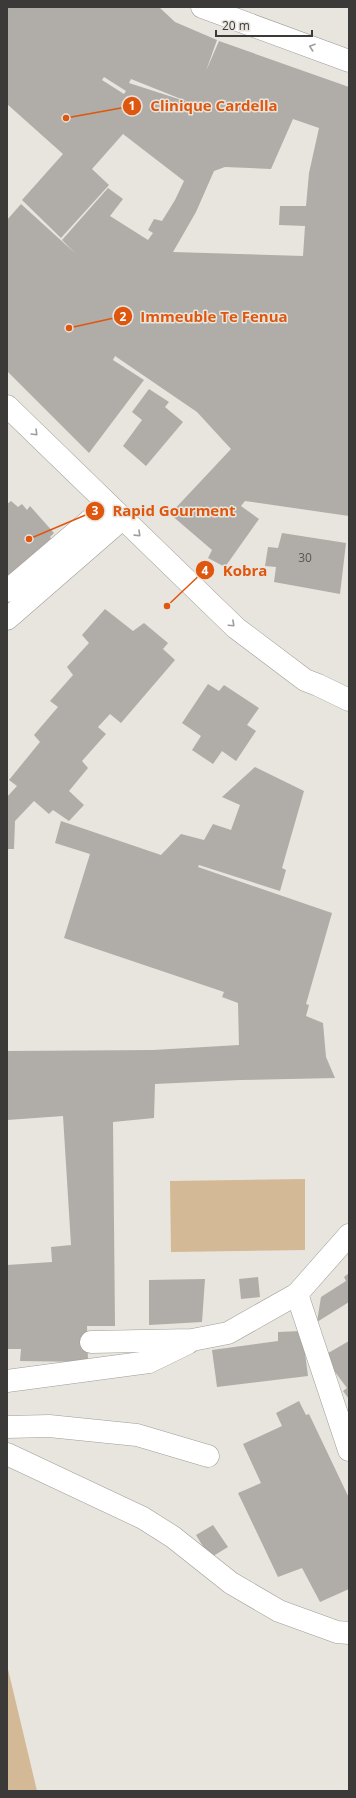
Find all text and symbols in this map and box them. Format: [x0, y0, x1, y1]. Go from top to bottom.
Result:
scale bar [216, 12, 312, 38]
text: 20 m [222, 17, 250, 34]
one-way arrow [309, 43, 316, 52]
callout: Clinique Cardella [122, 92, 285, 119]
text: Clinique Cardella [150, 95, 278, 115]
text: 1 [129, 97, 135, 114]
callout: Immeuble Te Fenua [113, 303, 296, 330]
text: Immeuble Te Fenua [140, 306, 288, 326]
text: 2 [120, 308, 127, 325]
one-way arrow [30, 428, 38, 436]
callout: Rapid Gourment [85, 498, 244, 525]
text: Rapid Gourment [112, 500, 236, 520]
text: 3 [92, 502, 99, 519]
one-way arrow [133, 529, 141, 537]
house number: 30 [298, 549, 312, 566]
callout: Kobra [195, 557, 275, 584]
text: Kobra [223, 560, 267, 580]
text: 4 [202, 562, 209, 579]
one-way arrow [227, 619, 234, 626]

